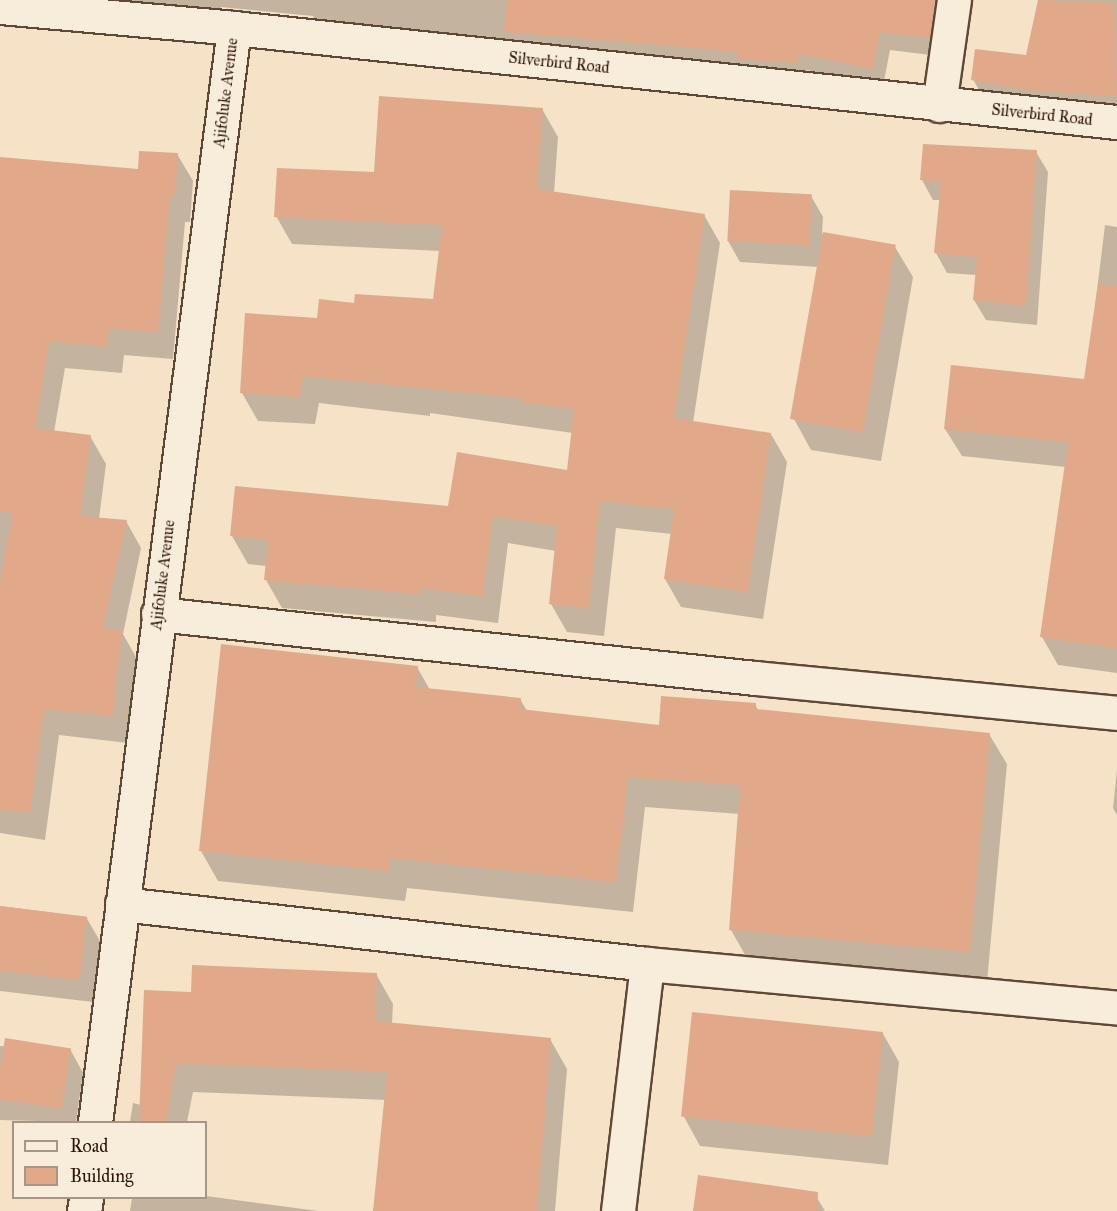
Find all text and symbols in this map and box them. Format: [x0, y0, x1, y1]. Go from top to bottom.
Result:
street label: Ajifoluke Avenue [210, 37, 242, 149]
street label: Silverbird Road [508, 48, 610, 78]
street label: Silverbird Road [991, 100, 1093, 130]
street label: Ajifoluke Avenue [147, 519, 179, 631]
legend [12, 1121, 207, 1199]
text: Road [70, 1135, 108, 1157]
text: Building [70, 1165, 133, 1187]

